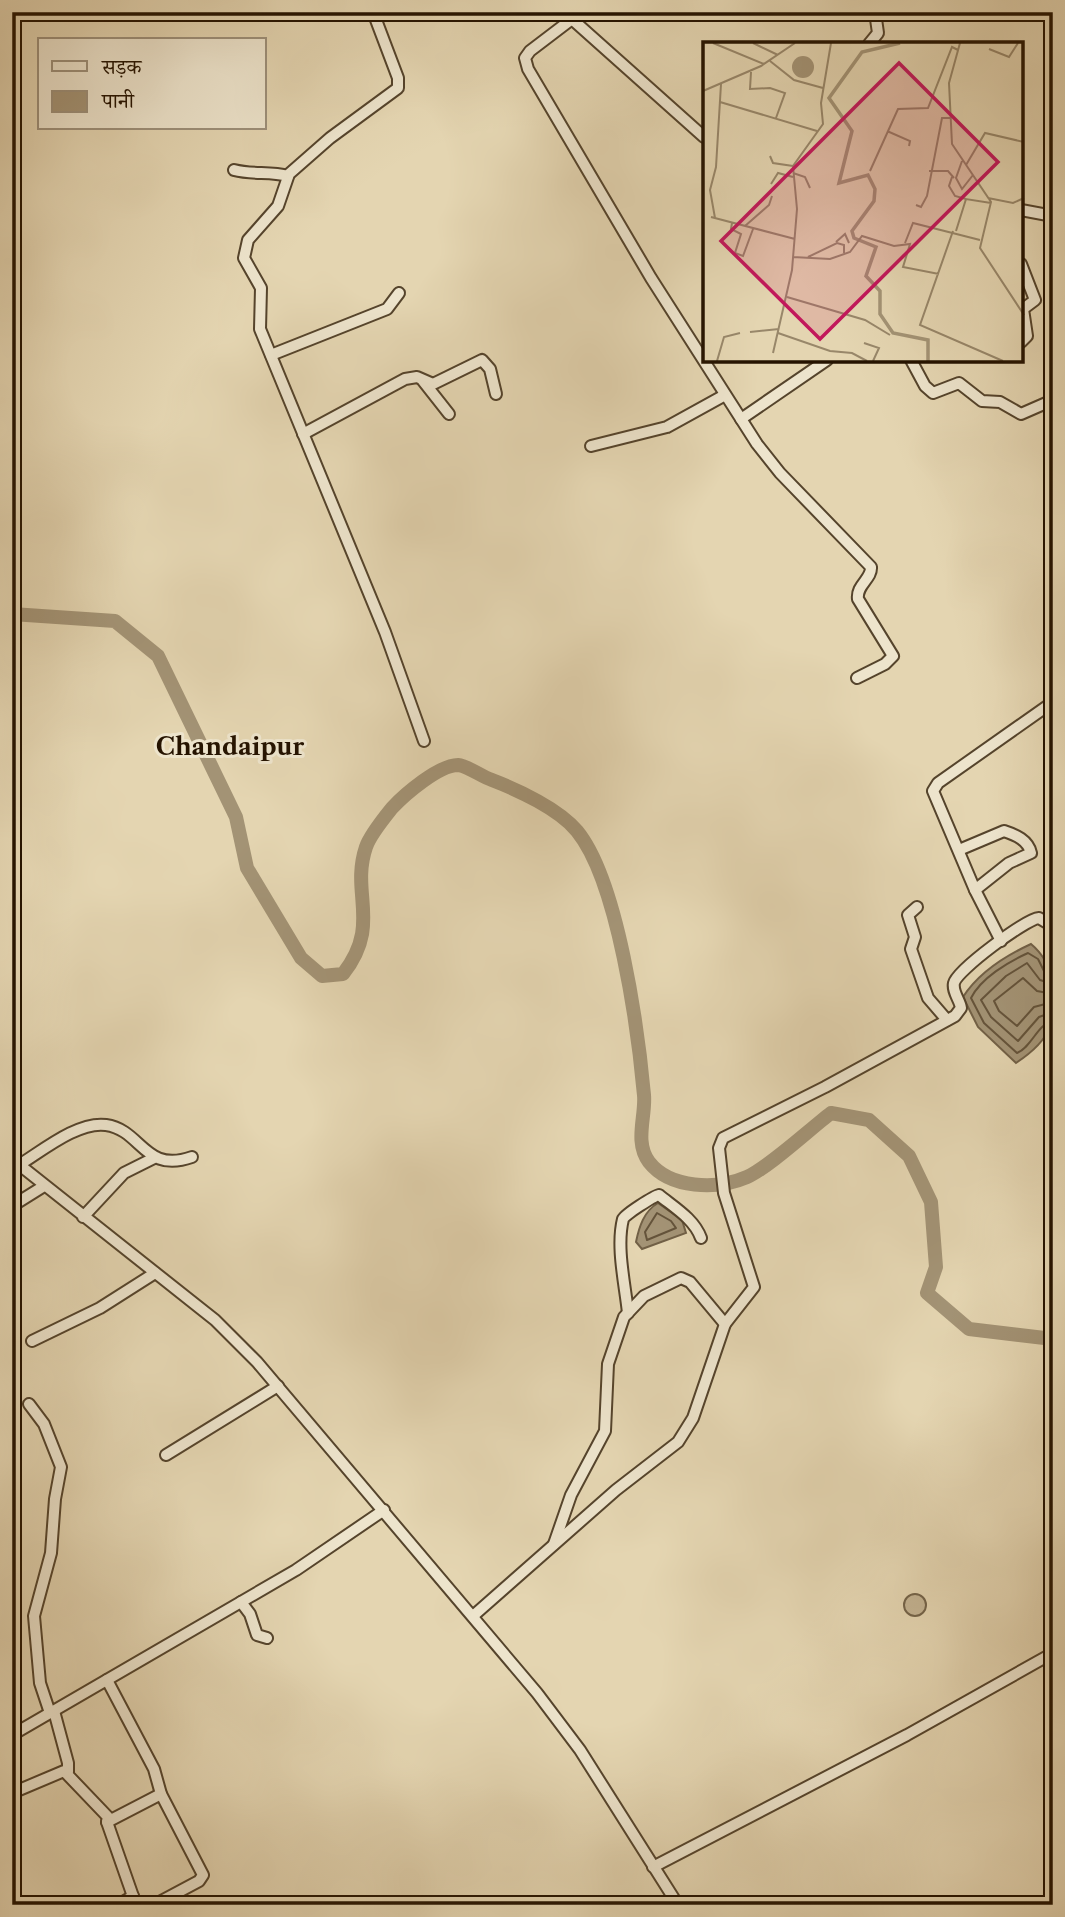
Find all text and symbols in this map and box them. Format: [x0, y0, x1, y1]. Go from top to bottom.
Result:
legend [38, 38, 266, 130]
inset map [703, 42, 1023, 362]
text: सड़क [101, 54, 142, 79]
text: पानी [101, 88, 135, 113]
district label: Chandaipur [156, 732, 304, 761]

